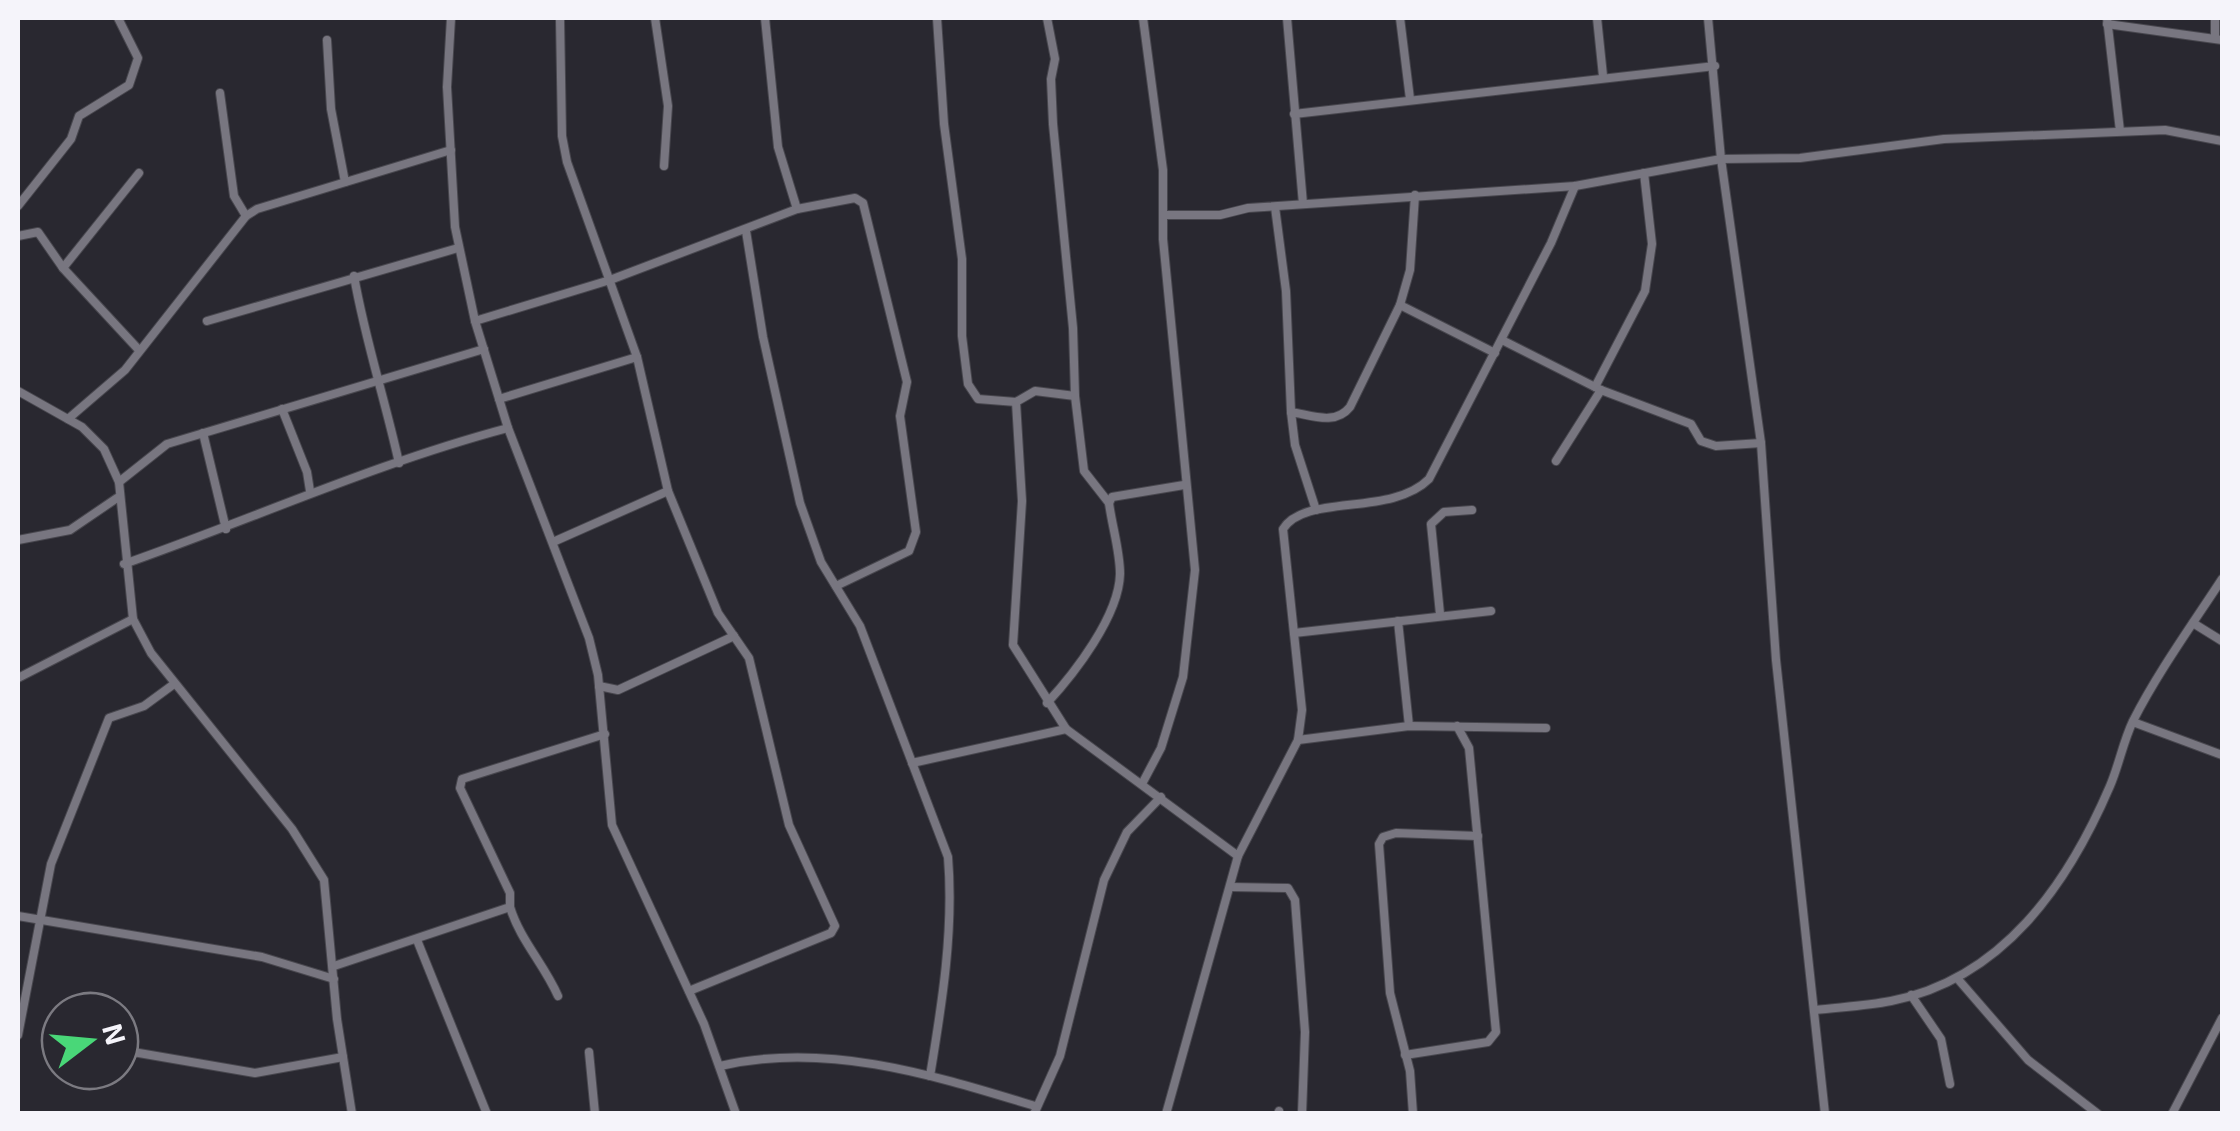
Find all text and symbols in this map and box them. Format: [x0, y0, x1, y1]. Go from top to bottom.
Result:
north arrow [40, 991, 140, 1091]
text: N [96, 1019, 134, 1048]

